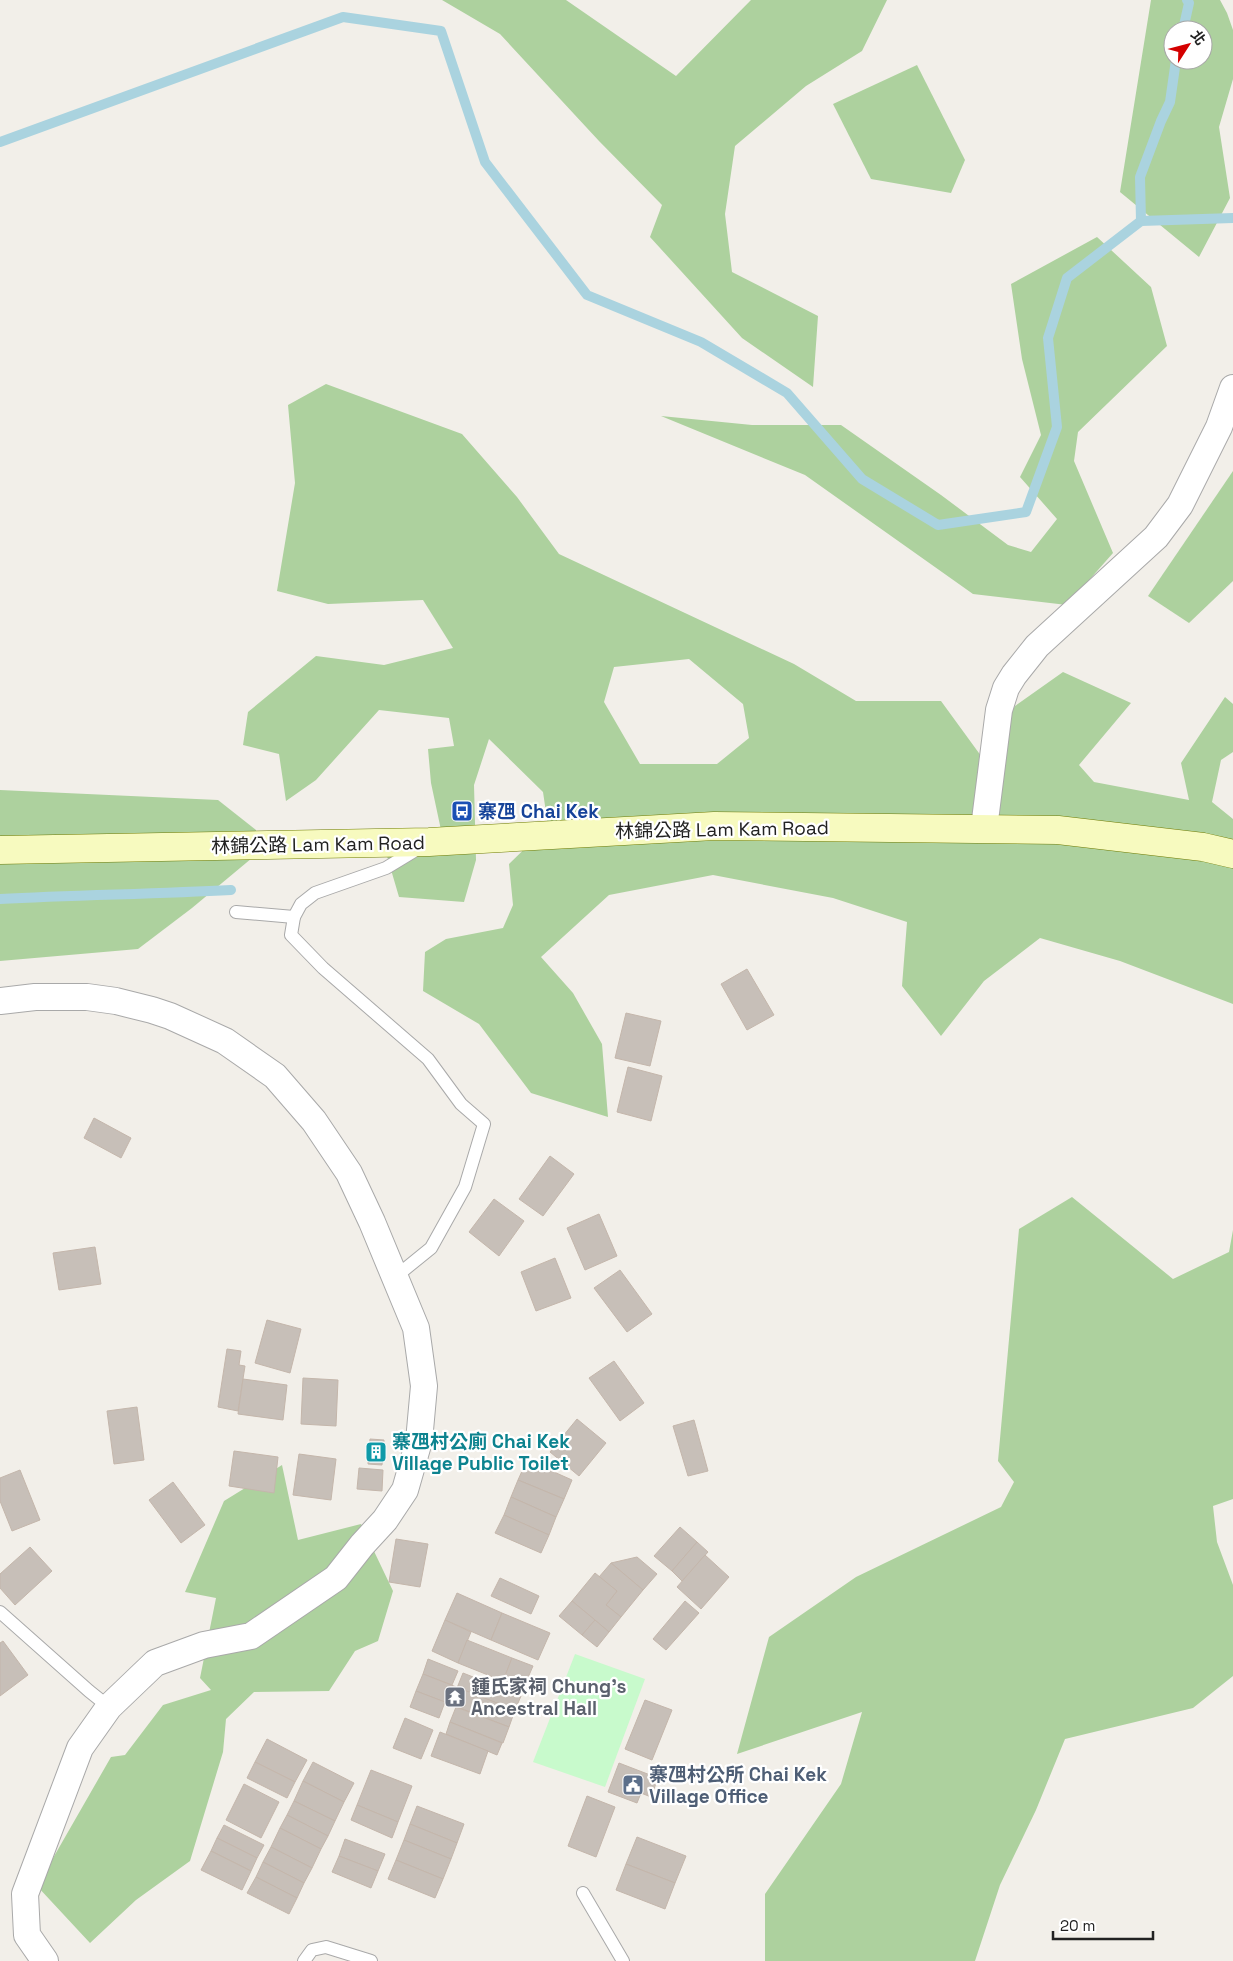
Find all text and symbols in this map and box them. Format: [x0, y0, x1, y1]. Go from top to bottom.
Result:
north arrow [1163, 20, 1213, 70]
text: 北 [1187, 26, 1210, 48]
bus stop icon: 寨乪 Chai Kek [450, 799, 474, 823]
place label: 寨乪 Chai Kek [478, 799, 599, 824]
street label: 林錦公路 Lam Kam Road [615, 815, 829, 844]
street label: 林錦公路 Lam Kam Road [211, 830, 425, 859]
place label: 寨乪村公廁 Chai Kek Village Public Toilet [392, 1429, 570, 1476]
building icon: 寨乪村公廁 Chai Kek Village Public Toilet [364, 1440, 388, 1464]
place label: 鍾氏家祠 Chung's Ancestral Hall [471, 1674, 627, 1721]
temple icon: 鍾氏家祠 Chung's Ancestral Hall [443, 1685, 467, 1709]
place label: 寨乪村公所 Chai Kek Village Office [649, 1762, 827, 1809]
public building icon: 寨乪村公所 Chai Kek Village Office [621, 1773, 645, 1797]
scale bar [1053, 1908, 1153, 1940]
text: 20 m [1060, 1916, 1095, 1935]

